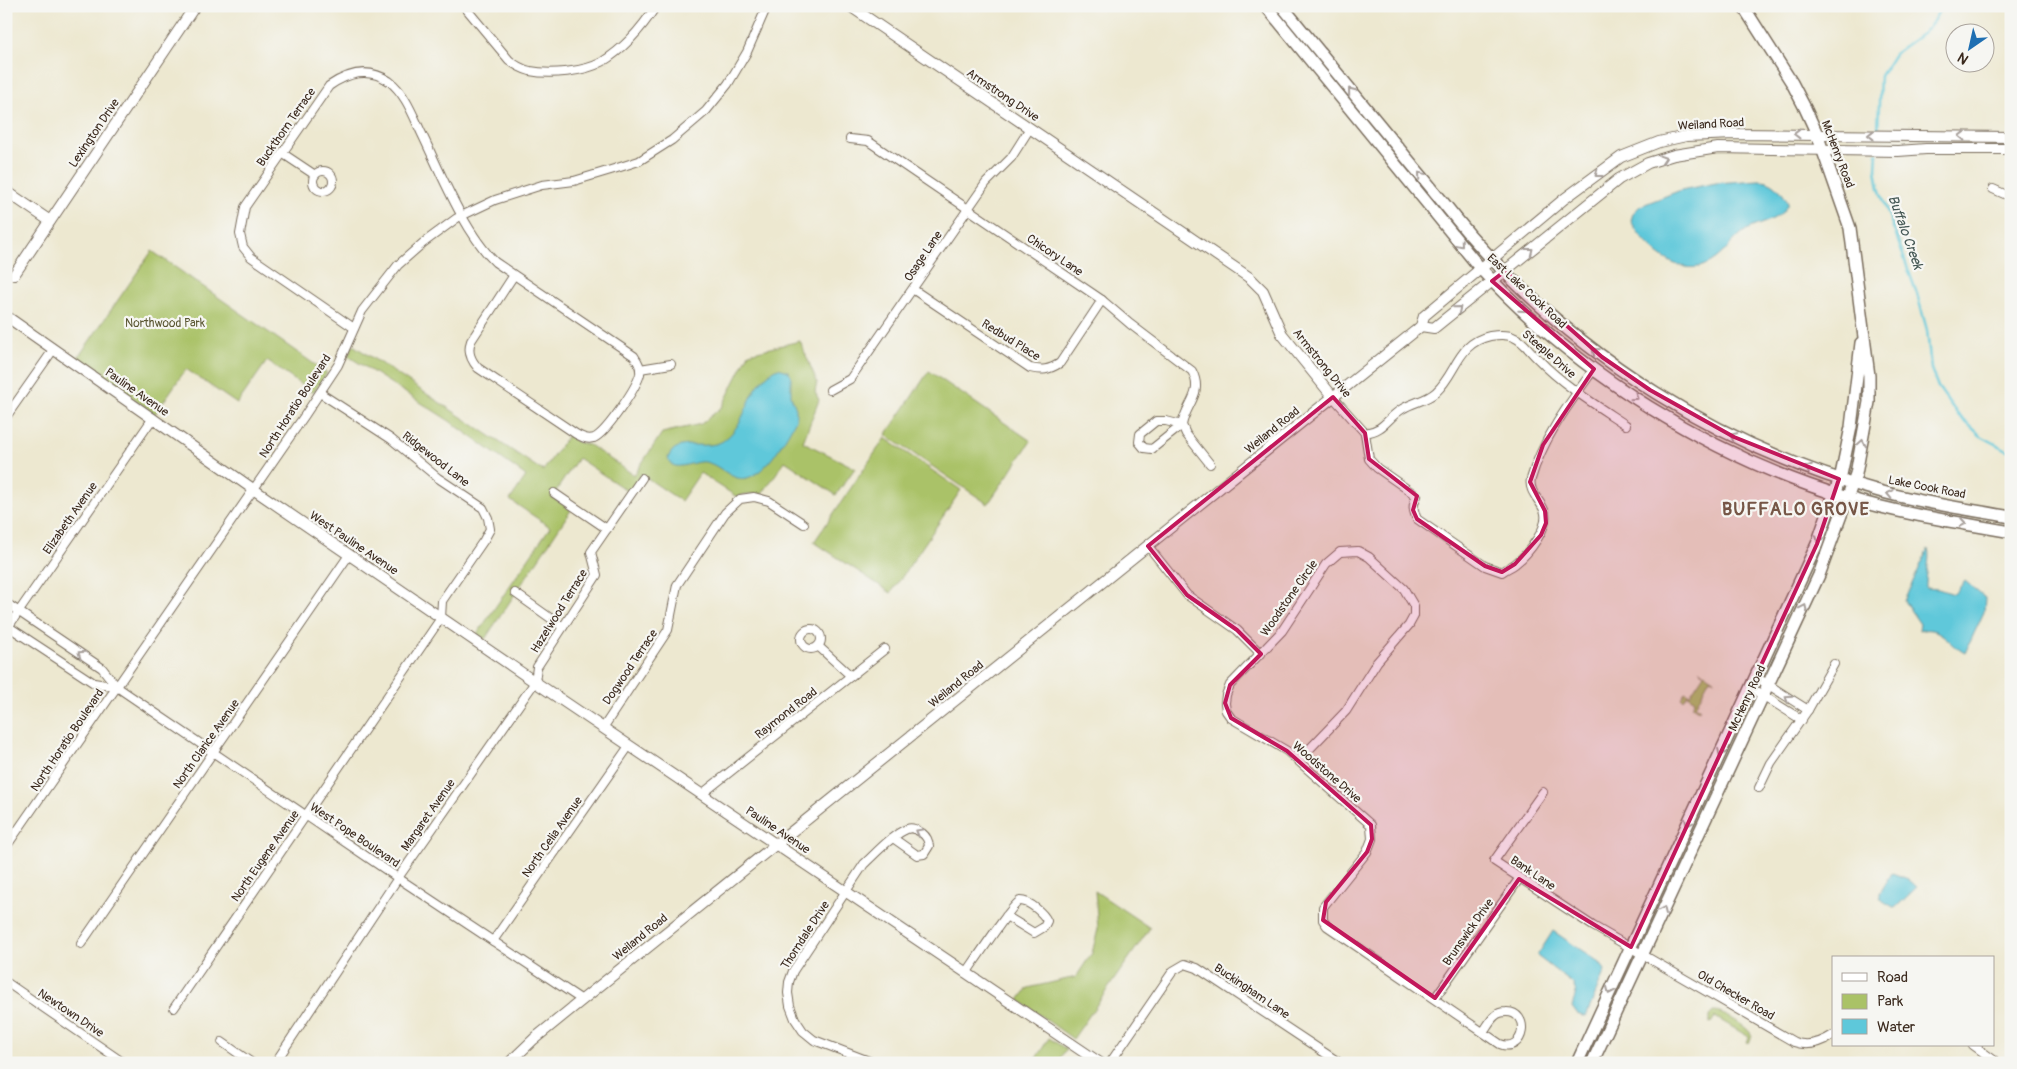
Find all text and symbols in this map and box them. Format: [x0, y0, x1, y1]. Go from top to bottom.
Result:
north arrow [1944, 22, 1994, 72]
text: N [1954, 49, 1972, 68]
street label: Armstrong Drive [964, 66, 1042, 125]
street label: Buckthorn Terrace [254, 85, 319, 169]
one-way arrow [1349, 88, 1357, 97]
street label: Lexington Drive [66, 96, 123, 171]
street label: Weiland Road [1677, 115, 1745, 134]
street label: McHenry Road [1818, 118, 1857, 190]
one-way arrow [1793, 129, 1800, 139]
one-way arrow [1867, 130, 1875, 140]
one-way arrow [1958, 131, 1966, 141]
one-way arrow [1658, 154, 1666, 164]
one-way arrow [1595, 169, 1604, 177]
one-way arrow [1418, 172, 1427, 181]
water label: Buffalo Creek [1884, 193, 1927, 273]
street label: Osage Lane [901, 228, 946, 284]
street label: Chicory Lane [1024, 231, 1086, 280]
one-way arrow [1454, 238, 1463, 247]
one-way arrow [1524, 248, 1533, 256]
street label: East Lake Cook Road [1484, 251, 1570, 332]
one-way arrow [1517, 303, 1526, 312]
one-way arrow [1452, 306, 1461, 314]
park label: Northwood Park [125, 316, 205, 331]
street label: Redbud Place [979, 317, 1043, 364]
street label: Armstrong Drive [1289, 326, 1354, 401]
street label: Steeple Drive [1519, 327, 1579, 382]
one-way arrow [1591, 347, 1600, 356]
street label: North Horatio Boulevard [256, 352, 335, 461]
street label: Pauline Avenue [102, 365, 172, 420]
one-way arrow [1629, 391, 1639, 400]
street label: Weiland Road [1242, 404, 1303, 457]
street label: Ridgewood Lane [399, 429, 472, 490]
one-way arrow [1729, 433, 1738, 443]
one-way arrow [1856, 439, 1866, 447]
one-way arrow [1804, 464, 1813, 474]
street label: Lake Cook Road [1887, 473, 1967, 502]
street label: Elizabeth Avenue [40, 479, 101, 557]
one-way arrow [1885, 489, 1894, 500]
district label: BUFFALO GROVE [1722, 498, 1870, 521]
street label: West Pauline Avenue [307, 508, 401, 579]
one-way arrow [1959, 518, 1967, 528]
one-way arrow [1815, 534, 1825, 543]
street label: Woodstone Circle [1258, 557, 1321, 639]
street label: Hazelwood Terrace [528, 567, 591, 656]
one-way arrow [1798, 604, 1808, 613]
street label: Dogwood Terrace [600, 627, 661, 708]
one-way arrow [78, 651, 87, 660]
street label: Weiland Road [926, 658, 987, 711]
street label: McHenry Road [1726, 663, 1769, 734]
street label: Raymond Road [752, 684, 820, 742]
street label: North Horatio Boulevard [28, 686, 107, 794]
one-way arrow [1785, 694, 1794, 704]
street label: North Clarice Avenue [170, 697, 243, 792]
street label: Woodstone Drive [1289, 738, 1364, 806]
one-way arrow [1716, 748, 1727, 757]
street label: Margaret Avenue [398, 776, 459, 854]
street label: North Celia Avenue [519, 794, 586, 881]
street label: West Pope Boulevard [307, 800, 403, 871]
street label: Pauline Avenue [743, 803, 813, 858]
street label: North Eugene Avenue [228, 808, 303, 905]
one-way arrow [1684, 818, 1695, 827]
one-way arrow [915, 828, 924, 838]
street label: Bank Lane [1507, 853, 1558, 894]
street label: Brunswick Drive [1440, 896, 1497, 969]
street label: Thorndale Drive [778, 898, 833, 972]
one-way arrow [1657, 906, 1667, 915]
street label: Weiland Road [610, 911, 671, 964]
legend [1832, 956, 1994, 1046]
street label: Buckingham Lane [1211, 961, 1292, 1022]
street label: Old Checker Road [1694, 967, 1777, 1024]
text: Road [1877, 968, 1908, 987]
street label: Newtown Drive [35, 986, 107, 1041]
one-way arrow [1607, 986, 1617, 995]
text: Park [1877, 992, 1904, 1011]
text: Water [1877, 1018, 1916, 1037]

